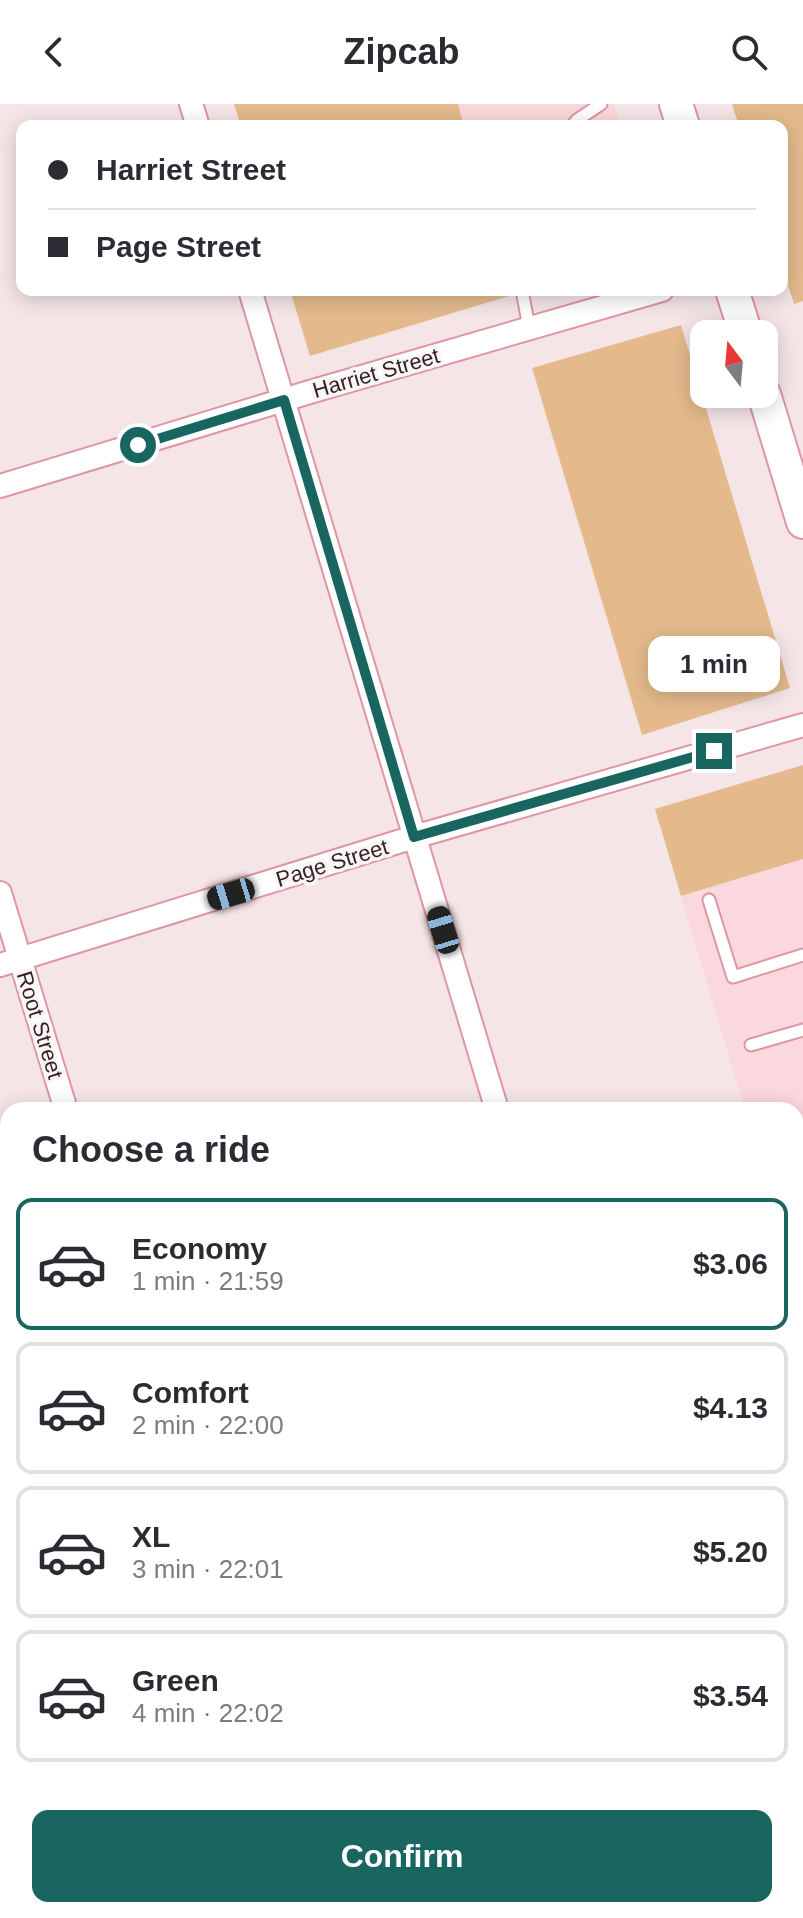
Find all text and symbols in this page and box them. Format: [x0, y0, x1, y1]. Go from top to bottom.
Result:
icon: back [32, 30, 76, 74]
icon: search [727, 30, 771, 74]
text: Zipcab [343, 31, 460, 72]
text: Harriet Street [96, 153, 286, 186]
text: Page Street [96, 230, 261, 263]
north arrow [690, 320, 778, 408]
map controls [690, 320, 778, 408]
street label: Harriet Street [310, 343, 442, 403]
route start [120, 427, 156, 463]
callout: 1 min [648, 635, 780, 691]
text: 1 min [680, 649, 748, 679]
route end [696, 733, 732, 769]
street label: Page Street [273, 834, 391, 892]
car [205, 876, 257, 912]
car [425, 904, 461, 956]
street label: Root Street [12, 968, 68, 1082]
text: Choose a ride [32, 1129, 270, 1170]
icon: car [36, 1228, 108, 1300]
text: Economy [132, 1232, 267, 1265]
text: $3.06 [693, 1247, 768, 1280]
text: 1 min · 21:59 [132, 1266, 284, 1296]
icon: car [36, 1372, 108, 1444]
text: Comfort [132, 1376, 249, 1409]
text: $4.13 [693, 1391, 768, 1424]
text: 2 min · 22:00 [132, 1410, 284, 1440]
icon: car [36, 1516, 108, 1588]
text: XL [132, 1520, 170, 1553]
text: $5.20 [693, 1535, 768, 1568]
text: 3 min · 22:01 [132, 1554, 284, 1584]
icon: car [36, 1660, 108, 1732]
text: Green [132, 1664, 219, 1697]
text: $3.54 [693, 1679, 768, 1712]
text: 4 min · 22:02 [132, 1698, 284, 1728]
button: Confirm [32, 1810, 772, 1902]

